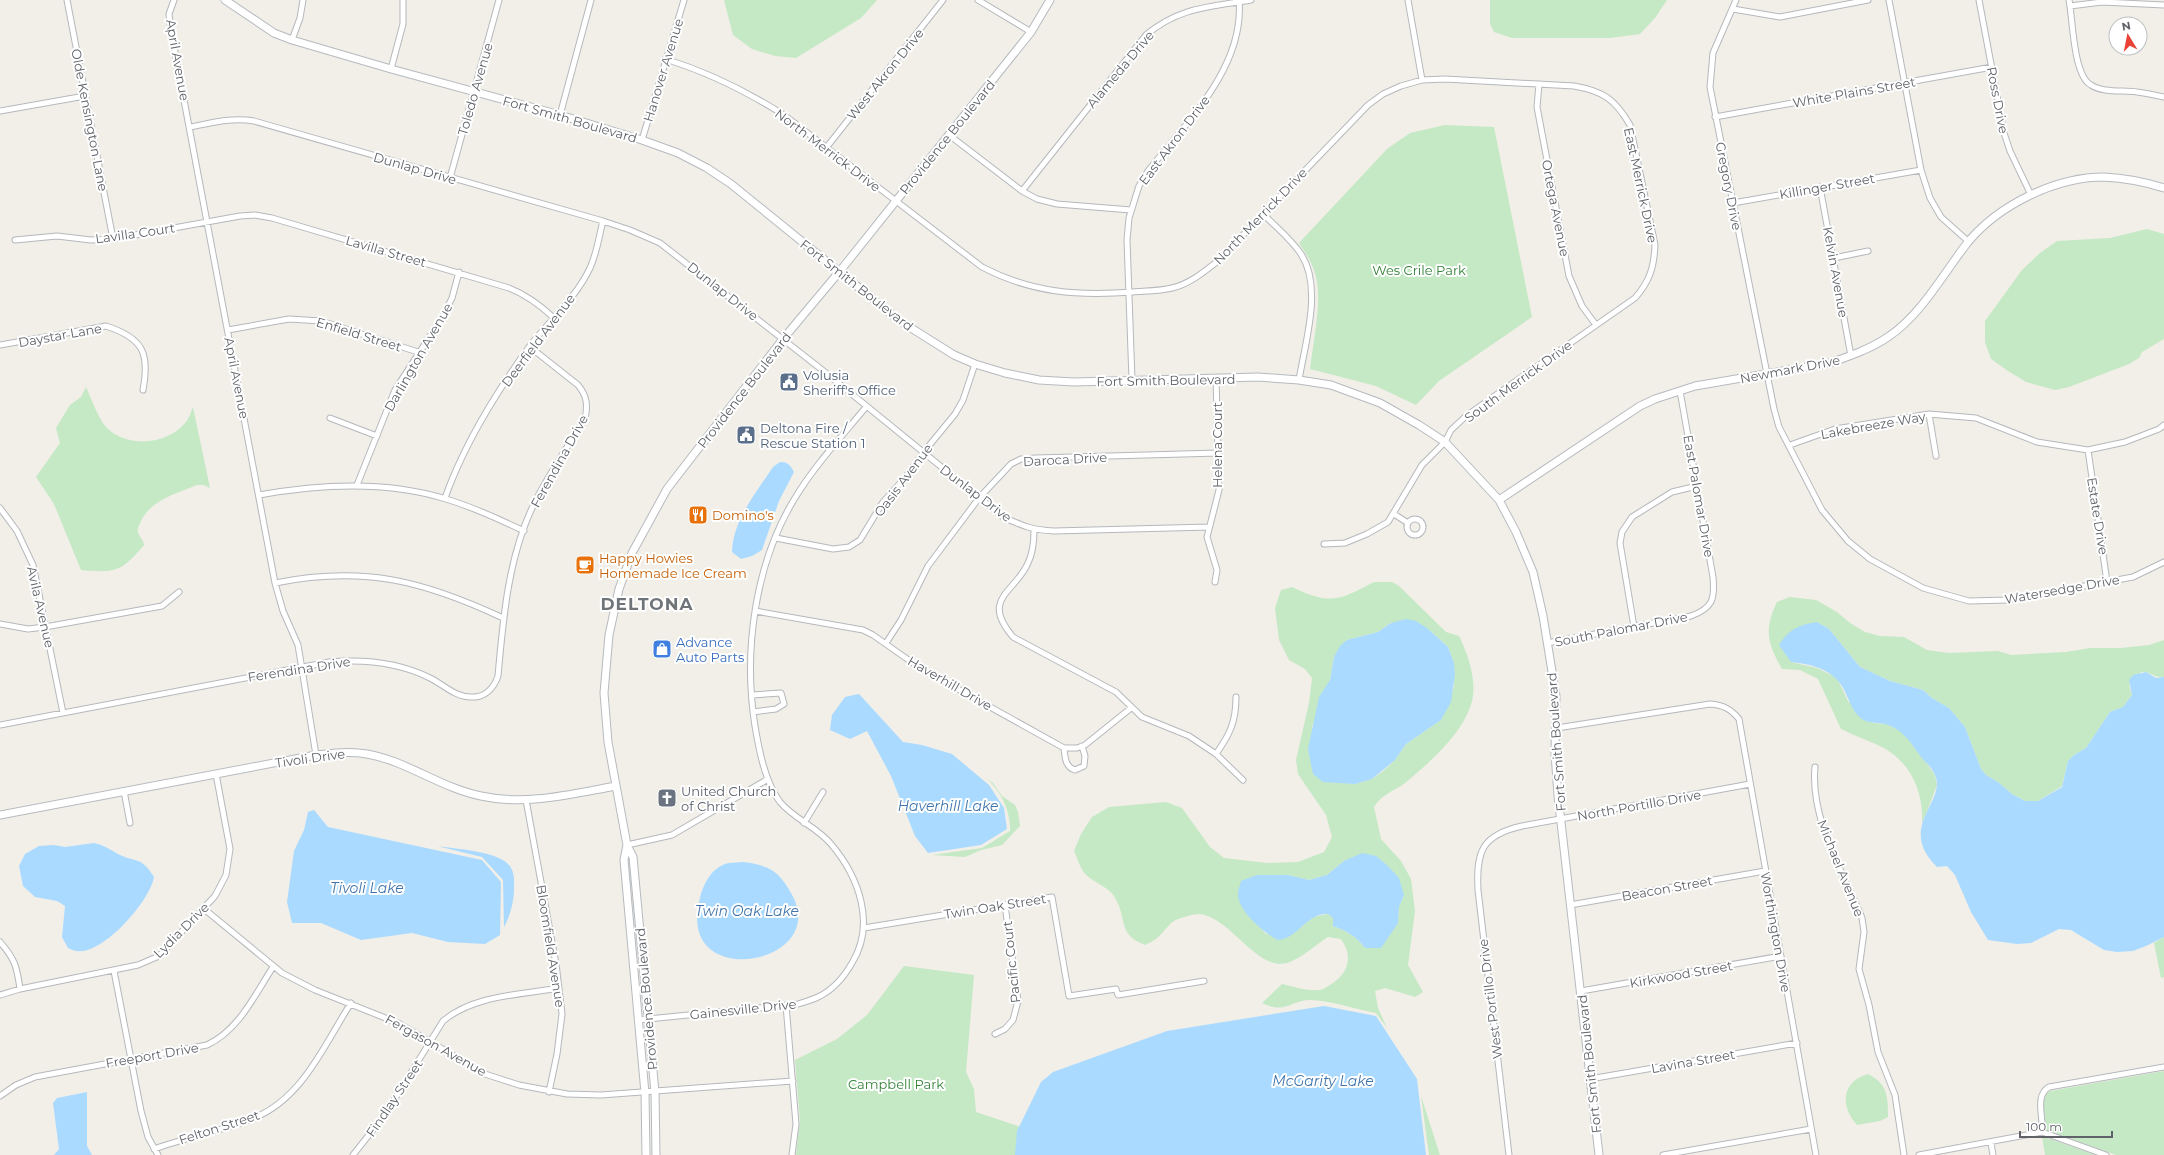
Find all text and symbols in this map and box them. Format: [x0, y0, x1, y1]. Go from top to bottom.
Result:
street label: Hanover Avenue [640, 16, 686, 124]
north arrow [2108, 16, 2148, 56]
street label: April Avenue [163, 18, 193, 102]
text: N [2121, 18, 2132, 34]
street label: West Akron Drive [843, 25, 927, 123]
street label: Alameda Drive [1083, 27, 1157, 111]
street label: Toledo Avenue [454, 41, 496, 137]
street label: Olde Kensington Lane [68, 47, 112, 193]
street label: Ross Drive [1984, 65, 2012, 135]
street label: White Plains Street [1791, 73, 1917, 111]
street label: Providence Boulevard [896, 77, 998, 197]
street label: Fort Smith Boulevard [501, 92, 639, 146]
street label: East Akron Drive [1135, 92, 1213, 188]
street label: North Merrick Drive [772, 105, 884, 195]
street label: East Merrick Drive [1621, 126, 1661, 244]
street label: Gregory Drive [1713, 140, 1745, 232]
street label: Dunlap Drive [372, 148, 459, 188]
street label: Ortega Avenue [1539, 158, 1573, 258]
street label: North Merrick Drive [1210, 164, 1310, 268]
street label: Killinger Street [1778, 170, 1876, 202]
street label: Lavilla Court [94, 219, 176, 247]
street label: Kelvin Avenue [1820, 225, 1852, 319]
street label: Lavilla Street [344, 232, 428, 270]
street label: Fort Smith Boulevard [797, 236, 917, 334]
street label: Dunlap Drive [684, 258, 762, 324]
park label: Wes Crile Park [1372, 262, 1466, 278]
street label: Deerfield Avenue [498, 290, 578, 390]
street label: Darlington Avenue [380, 300, 456, 414]
street label: Enfield Street [314, 313, 404, 355]
street label: Daystar Lane [17, 320, 103, 350]
street label: Providence Boulevard [694, 329, 794, 451]
street label: April Avenue [221, 336, 253, 420]
street label: South Merrick Drive [1461, 337, 1575, 425]
street label: Newmark Drive [1739, 351, 1841, 387]
place label: Volusia Sheriff's Office [803, 367, 896, 398]
public building icon: Volusia Sheriff's Office [778, 371, 800, 393]
street label: Fort Smith Boulevard [1096, 371, 1236, 389]
street label: Helena Court [1209, 402, 1225, 488]
street label: Lakebreeze Way [1819, 408, 1928, 442]
street label: Ferendina Drive [527, 412, 591, 510]
place label: Deltona Fire / Rescue Station 1 [760, 420, 865, 451]
public building icon: Deltona Fire / Rescue Station 1 [735, 424, 757, 446]
street label: East Palomar Drive [1680, 434, 1718, 559]
street label: Oasis Avenue [870, 440, 936, 520]
street label: Daroca Drive [1023, 449, 1108, 469]
street label: Dunlap Drive [937, 461, 1015, 525]
street label: Estate Drive [2084, 476, 2112, 556]
restaurant icon: Domino's [687, 504, 709, 526]
place label: Domino's [712, 507, 774, 523]
place label: Happy Howies Homemade Ice Cream [599, 550, 747, 581]
cafe icon: Happy Howies Homemade Ice Cream [574, 554, 596, 576]
street label: Avila Avenue [24, 565, 58, 649]
street label: Watersedge Drive [2003, 571, 2121, 607]
district label: DELTONA [601, 594, 693, 614]
street label: South Palomar Drive [1553, 608, 1689, 650]
place label: Advance Auto Parts [676, 634, 744, 665]
shop icon: Advance Auto Parts [651, 638, 673, 660]
street label: Haverhill Drive [905, 652, 995, 714]
street label: Ferendina Drive [247, 653, 352, 685]
street label: Fort Smith Boulevard [1543, 672, 1569, 812]
street label: Tivoli Drive [274, 745, 346, 771]
place label: United Church of Christ [681, 783, 776, 814]
street label: North Portillo Drive [1576, 786, 1702, 824]
church icon: United Church of Christ [656, 787, 678, 809]
water label: Haverhill Lake [898, 797, 998, 815]
street label: Michael Avenue [1814, 817, 1868, 919]
street label: Worthington Drive [1758, 871, 1794, 994]
street label: Beacon Street [1620, 872, 1714, 904]
water label: Tivoli Lake [330, 879, 404, 897]
street label: Bloomfield Avenue [533, 884, 569, 1009]
street label: Twin Oak Street [943, 890, 1047, 922]
street label: Lydia Drive [150, 899, 212, 961]
water label: Twin Oak Lake [695, 902, 799, 920]
street label: Pacific Court [999, 920, 1023, 1004]
street label: Providence Boulevard [632, 927, 660, 1071]
street label: West Portillo Drive [1475, 938, 1505, 1060]
street label: Kirkwood Street [1628, 957, 1734, 991]
street label: Fort Smith Boulevard [1574, 994, 1604, 1134]
street label: Gainesville Drive [689, 995, 797, 1023]
street label: Fergason Avenue [383, 1011, 490, 1080]
street label: Freeport Drive [104, 1039, 200, 1071]
street label: Lavina Street [1650, 1046, 1736, 1076]
street label: Findlay Street [362, 1056, 426, 1140]
water label: McGarity Lake [1272, 1072, 1374, 1090]
park label: Campbell Park [848, 1076, 944, 1092]
street label: Felton Street [177, 1106, 261, 1148]
scale bar [2020, 1113, 2112, 1139]
text: 100 m [2026, 1119, 2062, 1134]

